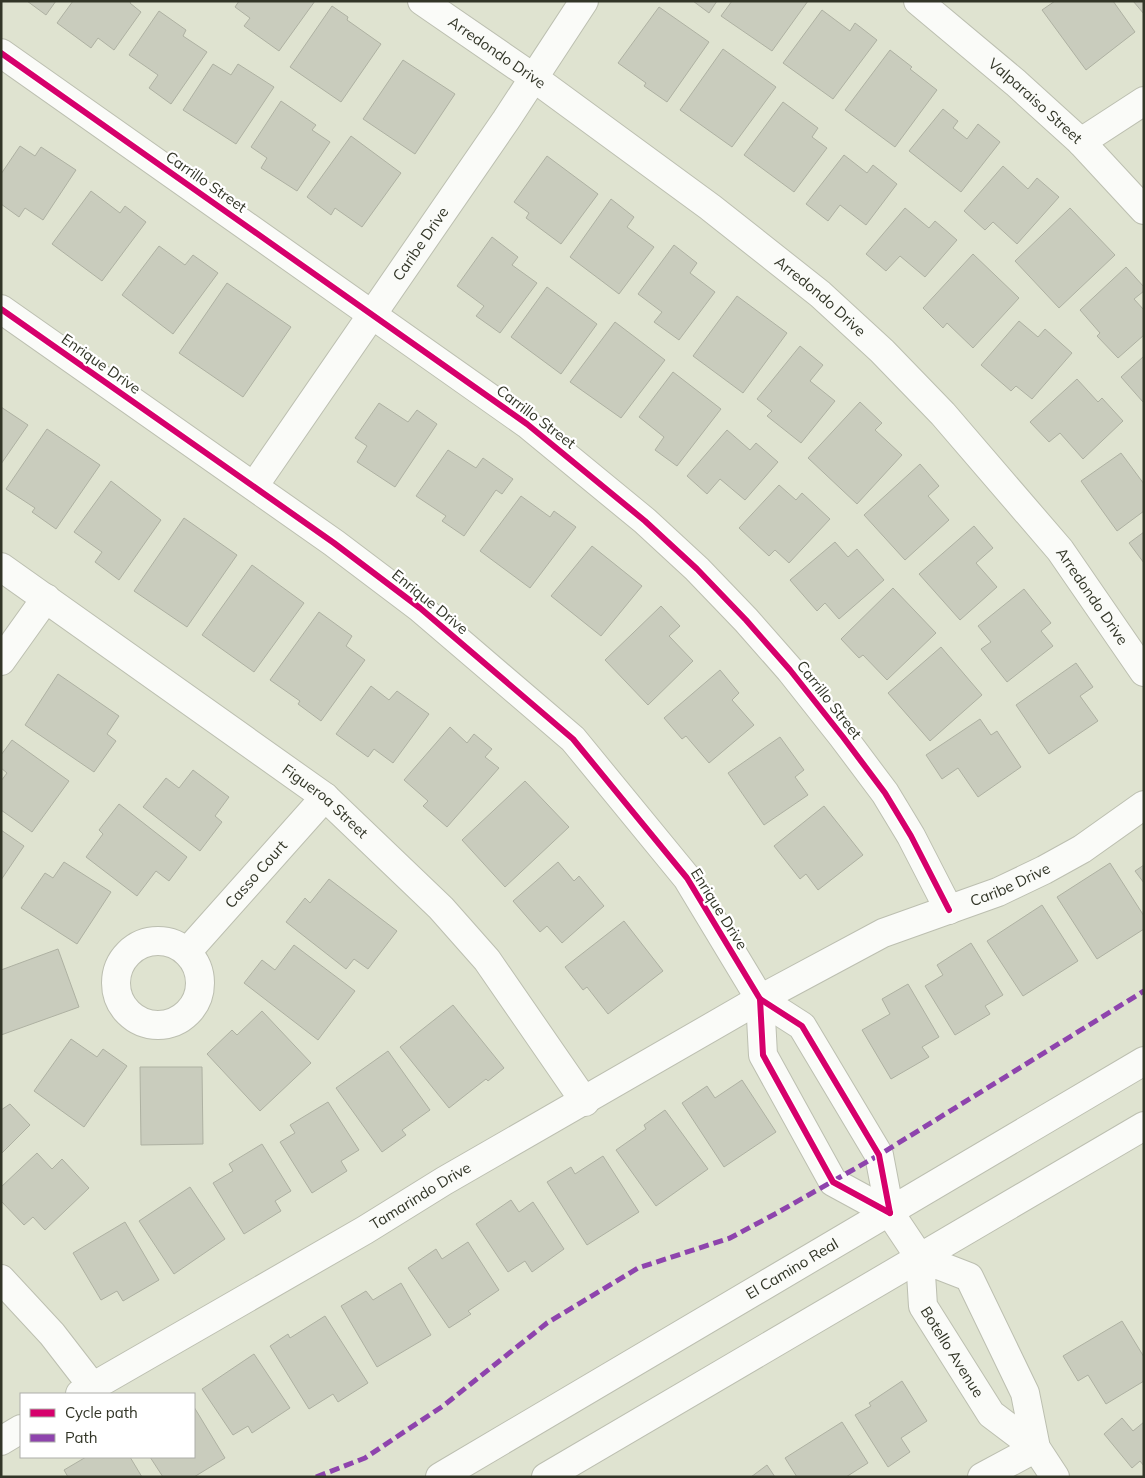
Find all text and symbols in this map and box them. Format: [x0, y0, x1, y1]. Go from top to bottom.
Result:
street label: Arredondo Drive [445, 12, 550, 92]
street label: Valparaiso Street [984, 54, 1086, 148]
street label: Carrillo Street [162, 147, 250, 216]
street label: Caribe Drive [388, 203, 452, 284]
street label: Arredondo Drive [771, 252, 870, 340]
street label: Enrique Drive [58, 329, 145, 398]
street label: Carrillo Street [493, 381, 580, 453]
street label: Arredondo Drive [1052, 544, 1133, 649]
street label: Enrique Drive [388, 565, 472, 638]
street label: Carrillo Street [793, 657, 866, 743]
street label: Figueroa Street [279, 760, 372, 842]
street label: Casso Court [221, 836, 291, 912]
street label: Caribe Drive [967, 859, 1053, 910]
street label: Enrique Drive [687, 864, 752, 953]
street label: Tamarindo Drive [366, 1158, 474, 1234]
street label: El Camino Real [742, 1234, 842, 1303]
street label: Botello Avenue [917, 1303, 988, 1401]
legend [20, 1393, 195, 1458]
text: Cycle path [65, 1403, 138, 1422]
text: Path [65, 1428, 97, 1447]

